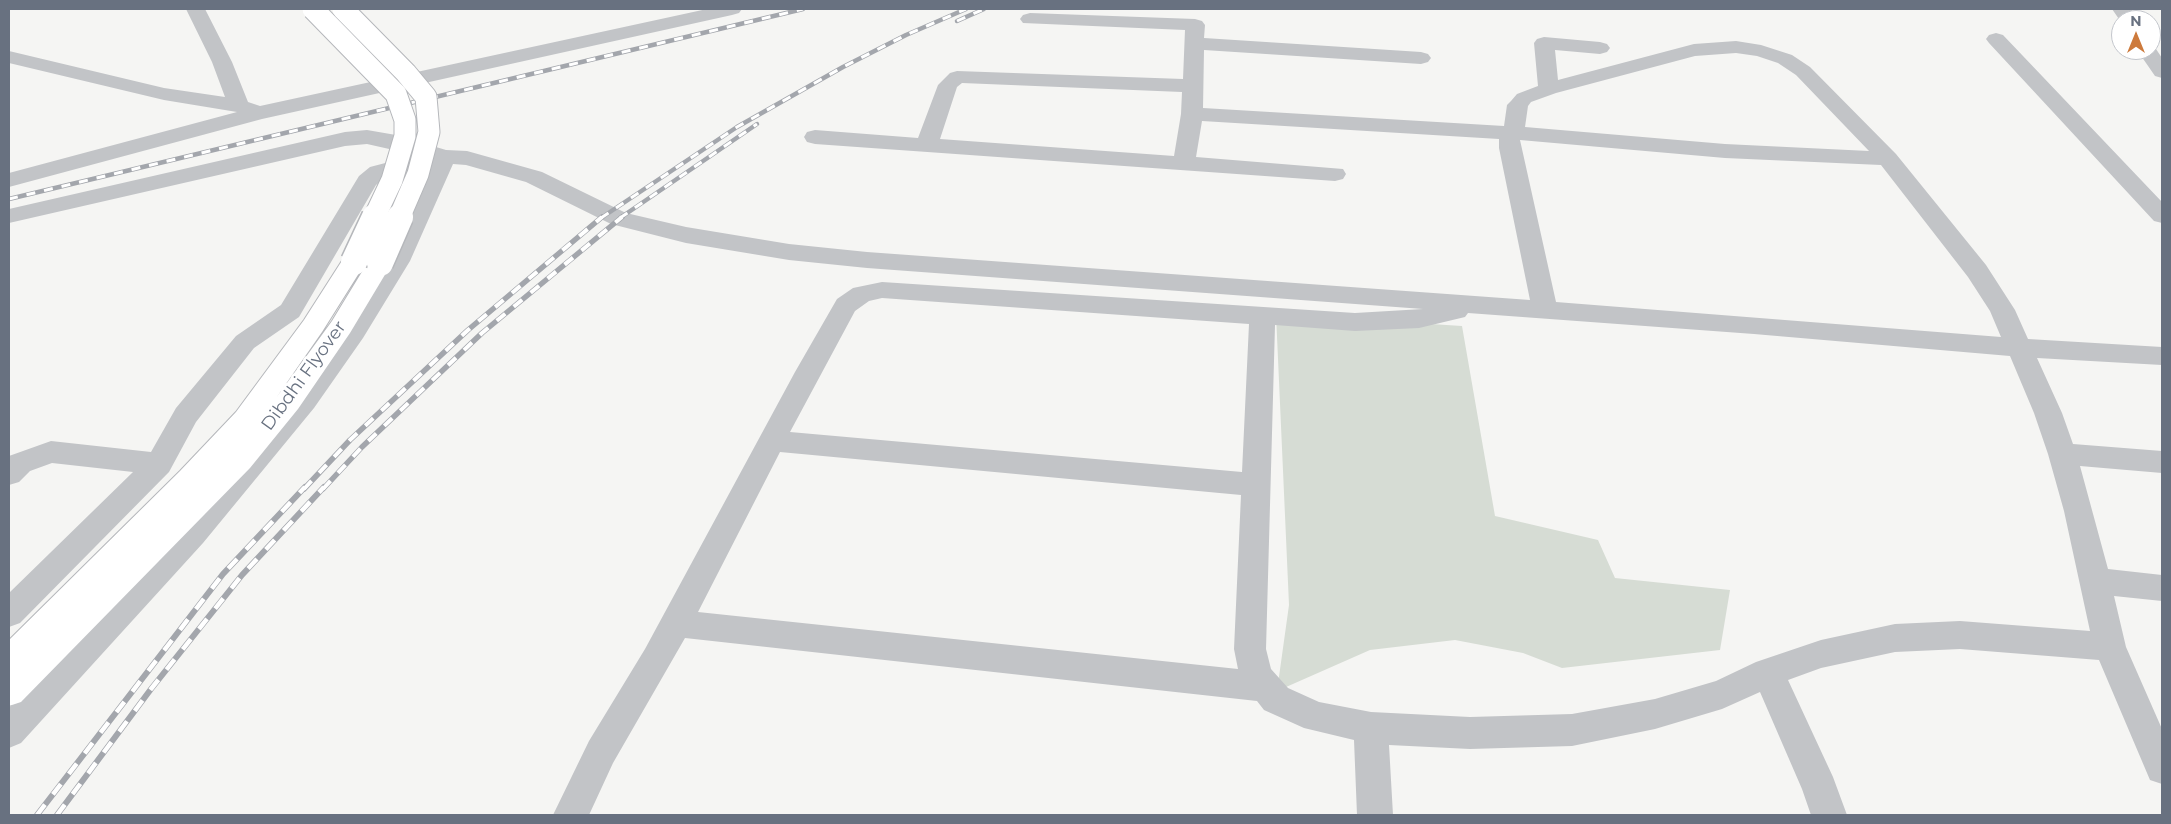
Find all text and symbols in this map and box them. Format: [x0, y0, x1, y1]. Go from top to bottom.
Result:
north arrow [2111, 10, 2161, 60]
text: N [2130, 12, 2142, 30]
street label: Dibdhi Flyover [257, 317, 351, 435]

